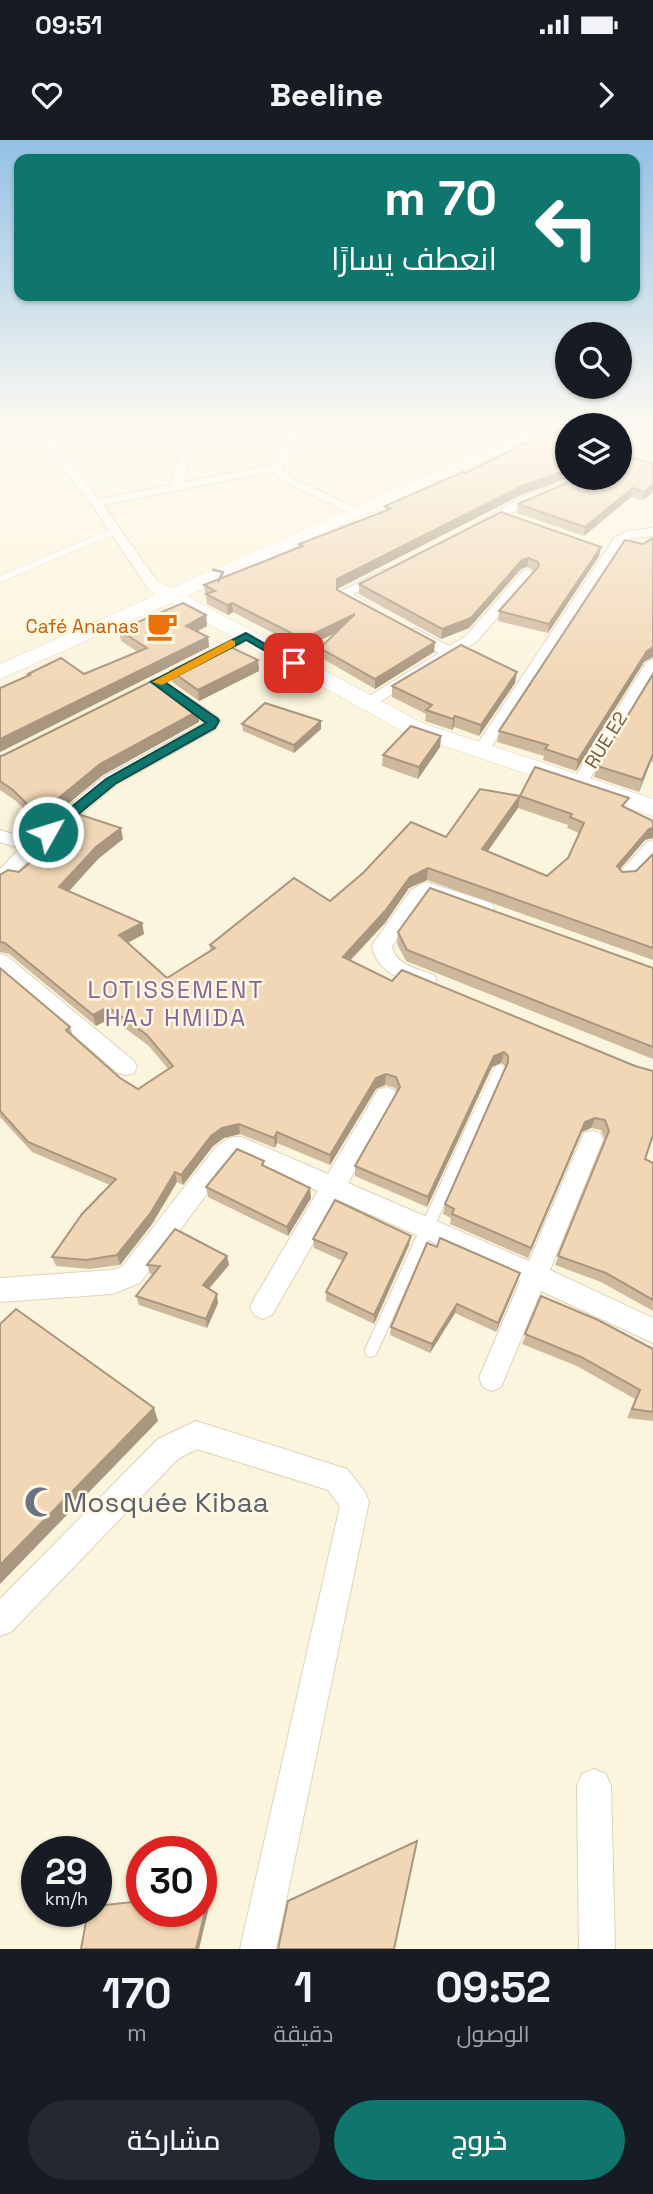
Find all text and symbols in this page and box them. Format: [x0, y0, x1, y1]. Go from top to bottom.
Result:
text: 09:51 [35, 8, 103, 42]
text: Beeline [270, 75, 383, 115]
icon: heart [28, 76, 66, 114]
icon: forward [587, 76, 625, 114]
text: 70 m [384, 167, 497, 229]
icon: left [521, 182, 612, 273]
text: انعطف يسارًا [331, 239, 497, 279]
map controls [555, 322, 632, 490]
button: search [555, 322, 632, 399]
button: layers [555, 413, 632, 490]
one-way arrow [212, 568, 224, 582]
cafe icon: Café Ananas [145, 609, 179, 643]
place label: Café Ananas [26, 614, 139, 639]
pin [264, 633, 324, 693]
icon: arrive [275, 644, 313, 682]
street label: RUE E2 [579, 707, 633, 773]
position arrow [11, 795, 85, 869]
district label: LOTISSEMENT HAJ HMIDA [87, 974, 265, 1033]
place label: Mosquée Kibaa [63, 1484, 269, 1520]
mosque icon: Mosquée Kibaa [23, 1485, 57, 1519]
speed limit sign: 30 [126, 1836, 217, 1927]
text: 29 [45, 1850, 88, 1894]
text: km/h [45, 1887, 88, 1910]
text: 1 [294, 1961, 313, 2014]
text: 09:52 [435, 1961, 551, 2014]
text: 170 [102, 1967, 171, 2020]
text: m [127, 2018, 147, 2048]
text: دقيقة [274, 2019, 333, 2049]
text: الوصول [457, 2019, 530, 2049]
button: مشاركة [28, 2100, 320, 2180]
button: خروج [334, 2100, 625, 2180]

